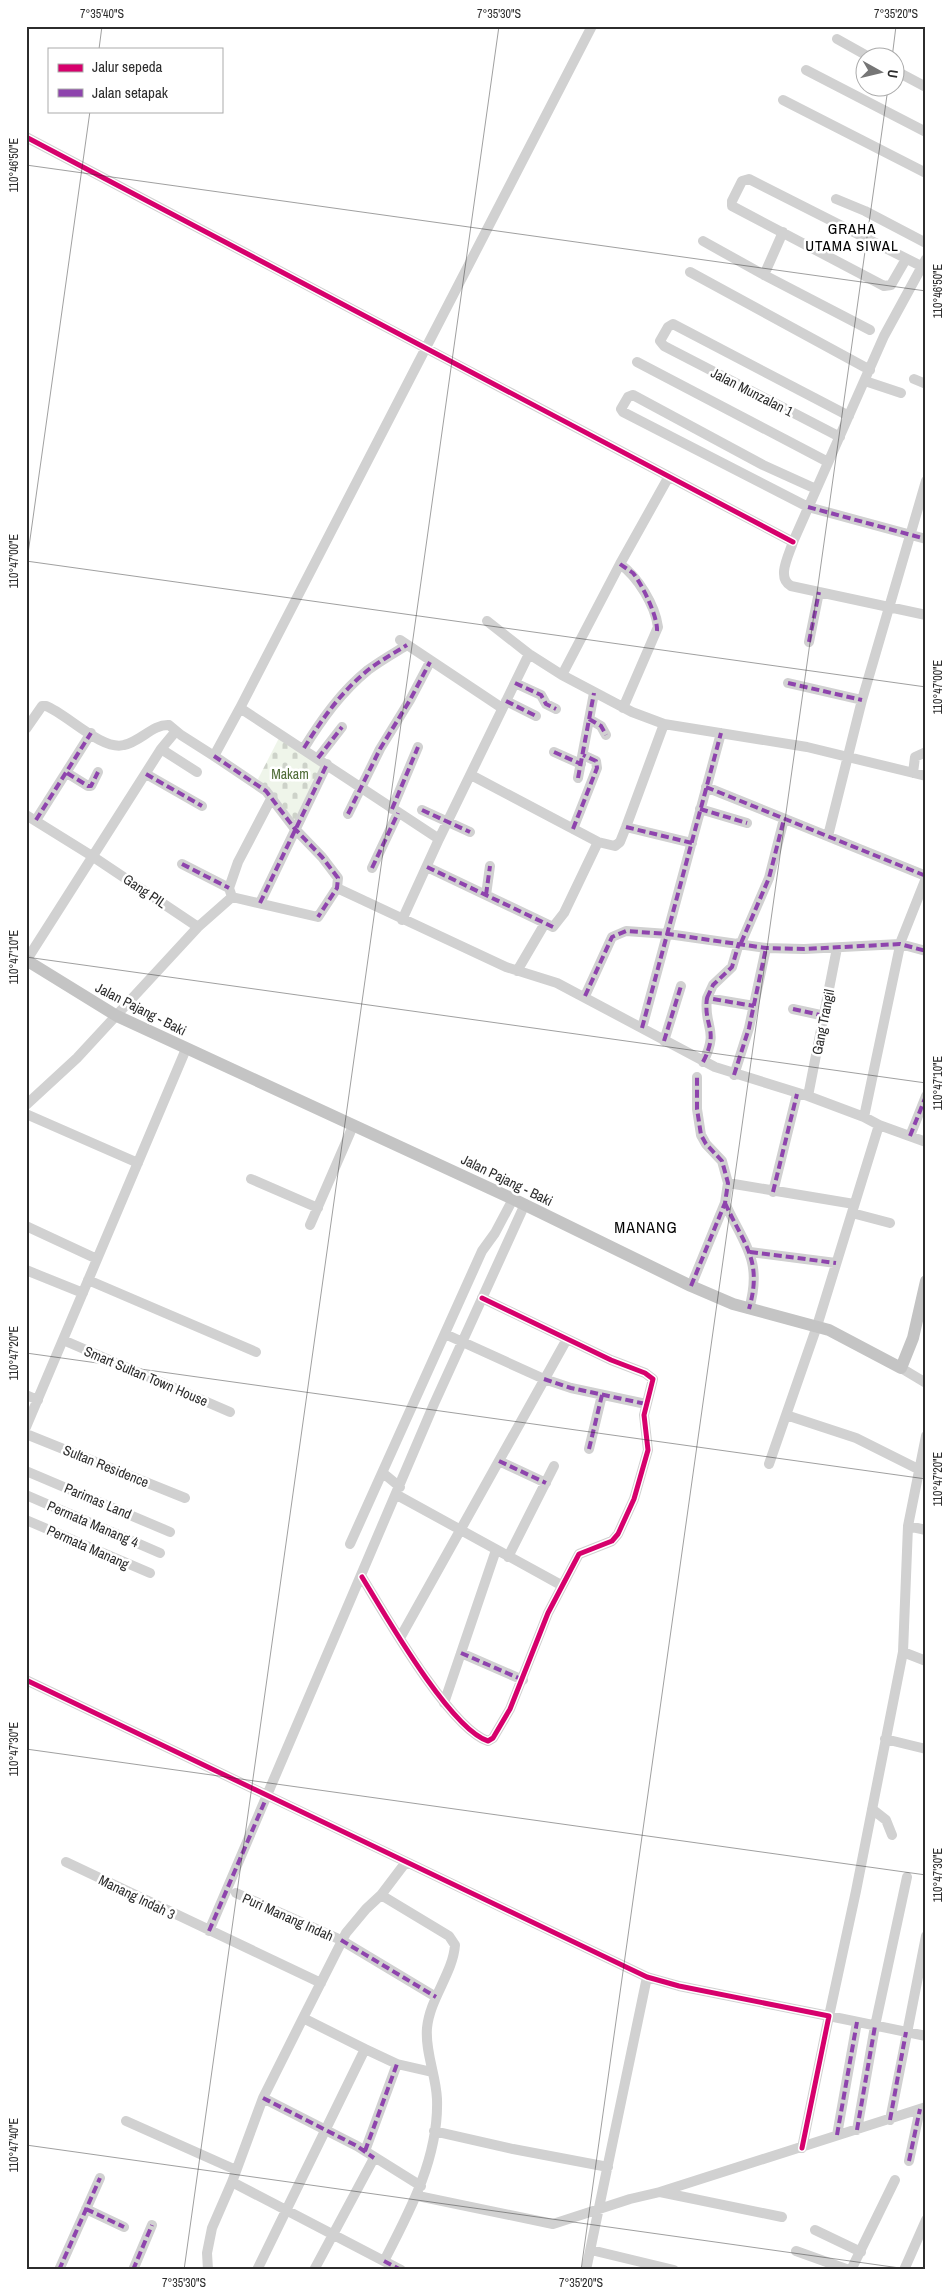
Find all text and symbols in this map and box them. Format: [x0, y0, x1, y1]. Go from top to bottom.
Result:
text: 7°35'40"S [80, 6, 124, 22]
text: 7°35'30"S [477, 6, 521, 22]
text: 7°35'20"S [874, 6, 918, 22]
legend [48, 48, 222, 112]
north arrow [854, 48, 904, 98]
text: Jalur sepeda [92, 56, 163, 77]
text: U [883, 68, 902, 79]
text: Jalan setapak [92, 82, 169, 103]
text: 110°46'50"E [6, 138, 22, 192]
district label: GRAHA UTAMA SIWAL [805, 218, 899, 256]
text: 110°46'50"E [930, 264, 946, 318]
street label: Jalan Munzalan 1 [708, 364, 797, 421]
text: 110°47'00"E [6, 534, 22, 588]
text: 110°47'00"E [930, 660, 946, 714]
park label: Makam [271, 765, 309, 783]
street label: Gang PIL [120, 870, 171, 912]
text: 110°47'10"E [6, 930, 22, 984]
street label: Jalan Pajang - Baki [93, 978, 189, 1040]
street label: Gang Trangil [808, 988, 838, 1056]
text: 110°47'10"E [930, 1056, 946, 1110]
street label: Jalan Pajang - Baki [458, 1150, 556, 1210]
district label: MANANG [614, 1216, 678, 1238]
text: 110°47'20"E [6, 1326, 22, 1380]
street label: Smart Sultan Town House [81, 1342, 211, 1410]
street label: Sultan Residence [61, 1441, 151, 1491]
text: 110°47'20"E [930, 1452, 946, 1506]
street label: Parimas Land [62, 1479, 134, 1523]
street label: Permata Manang 4 [45, 1497, 141, 1551]
street label: Permata Manang [44, 1521, 132, 1573]
text: 110°47'30"E [6, 1722, 22, 1776]
text: 110°47'30"E [930, 1848, 946, 1902]
street label: Manang Indah 3 [96, 1871, 178, 1923]
street label: Puri Manang Indah [240, 1889, 336, 1945]
text: 110°47'40"E [6, 2118, 22, 2172]
text: 7°35'30"S [162, 2275, 206, 2291]
text: 7°35'20"S [559, 2275, 603, 2291]

